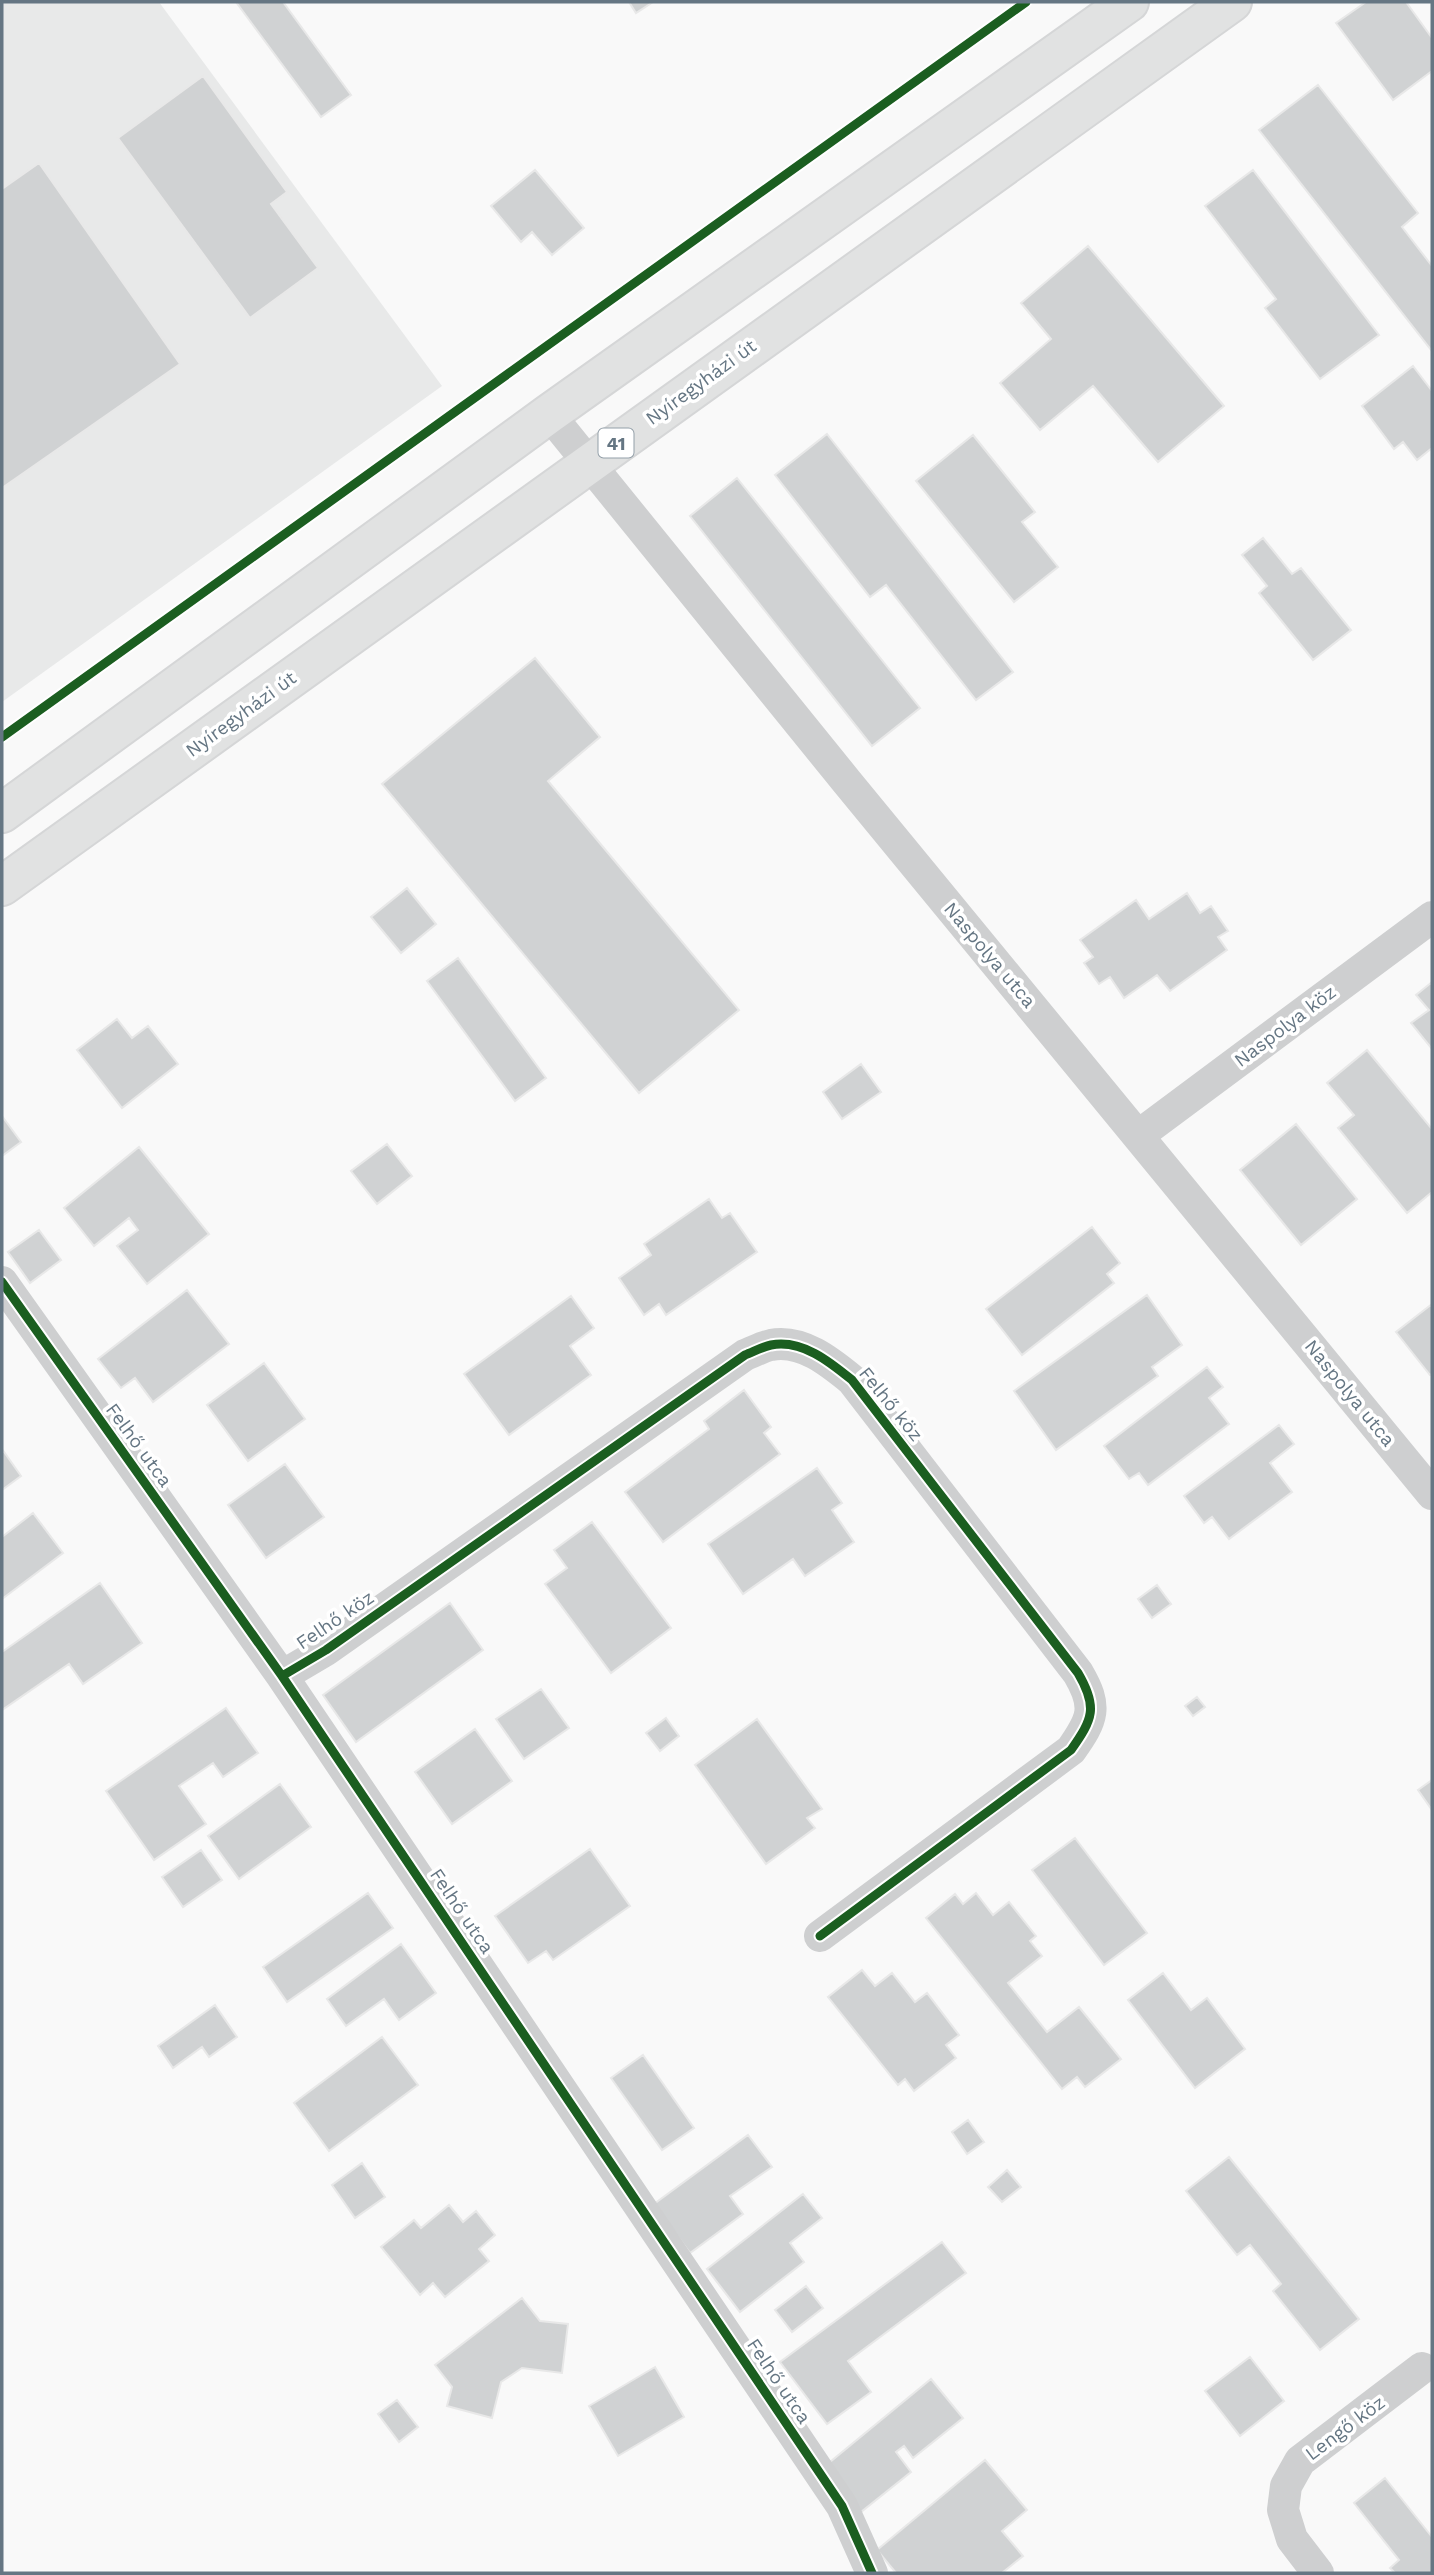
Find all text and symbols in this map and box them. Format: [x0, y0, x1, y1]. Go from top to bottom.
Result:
street label: Nyíregyházi út [641, 334, 761, 430]
road number: 41 [598, 428, 634, 458]
street label: Nyíregyházi út [181, 666, 301, 762]
street label: Naspolya utca [939, 898, 1041, 1013]
street label: Naspolya köz [1230, 980, 1340, 1072]
street label: Naspolya utca [1300, 1335, 1400, 1451]
street label: Felhő köz [854, 1362, 928, 1446]
street label: Felhő utca [101, 1399, 177, 1492]
street label: Felhő köz [292, 1586, 378, 1654]
street label: Felhő utca [425, 1864, 499, 1958]
street label: Felhő utca [742, 2334, 816, 2428]
street label: Lengő köz [1301, 2391, 1389, 2465]

